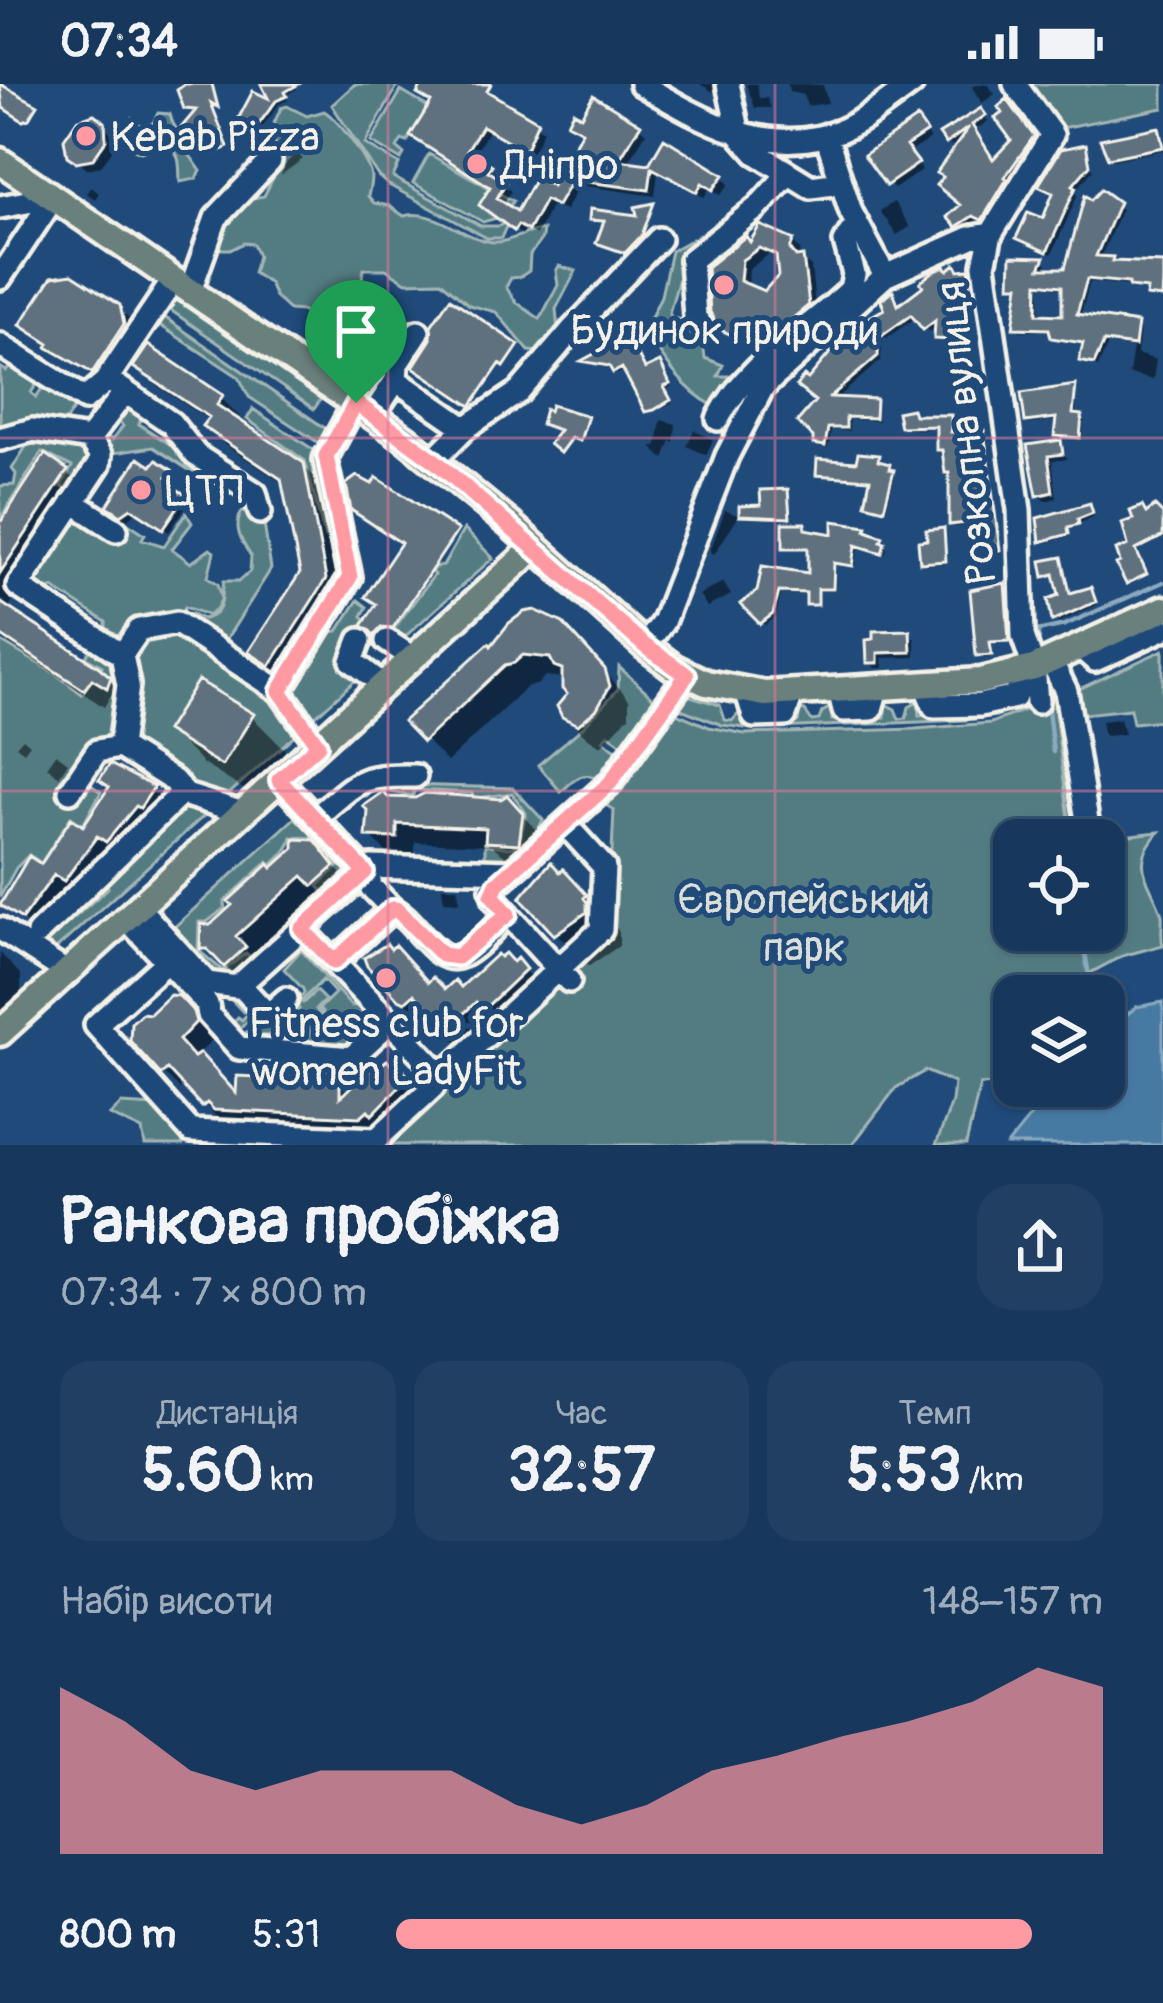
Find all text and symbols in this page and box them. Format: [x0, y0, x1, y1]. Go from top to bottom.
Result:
text: 07:34 [60, 14, 178, 70]
place label: Kebab Pizza [110, 112, 320, 164]
marker: Kebab Pizza [73, 123, 99, 149]
place label: Дніпро [499, 140, 618, 192]
marker: Дніпро [464, 151, 490, 177]
marker: Будинок природи [711, 272, 737, 298]
street label: Розкопна вулиця [925, 279, 1009, 587]
pin [305, 280, 407, 403]
icon: arrive [323, 298, 389, 364]
place label: Будинок природи [570, 305, 878, 357]
place label: ЦТП [165, 466, 243, 518]
marker: ЦТП [128, 477, 154, 503]
map controls [993, 819, 1125, 1107]
button: locate [993, 819, 1125, 951]
park label: Європейський парк [678, 874, 930, 974]
marker: Fitness club for women LadyFit [373, 965, 399, 991]
button: layers [993, 975, 1125, 1107]
place label: Fitness club for women LadyFit [248, 998, 524, 1098]
text: Ранкова пробіжка [60, 1181, 560, 1264]
button: share [977, 1184, 1103, 1310]
text: 07:34 · 7 × 800 m [60, 1268, 367, 1317]
text: Дистанція [157, 1393, 298, 1434]
text: Час [556, 1393, 607, 1434]
text: Темп [899, 1393, 972, 1434]
text: 5.60 [142, 1434, 263, 1509]
text: 32:57 [508, 1434, 655, 1509]
text: 5:53 [847, 1434, 961, 1509]
text: km [263, 1459, 314, 1500]
text: /km [961, 1459, 1023, 1500]
text: Набір висоти [60, 1577, 272, 1626]
text: 148–157 m [922, 1577, 1103, 1626]
text: 800 m [60, 1910, 176, 1959]
text: 5:31 [252, 1910, 321, 1959]

